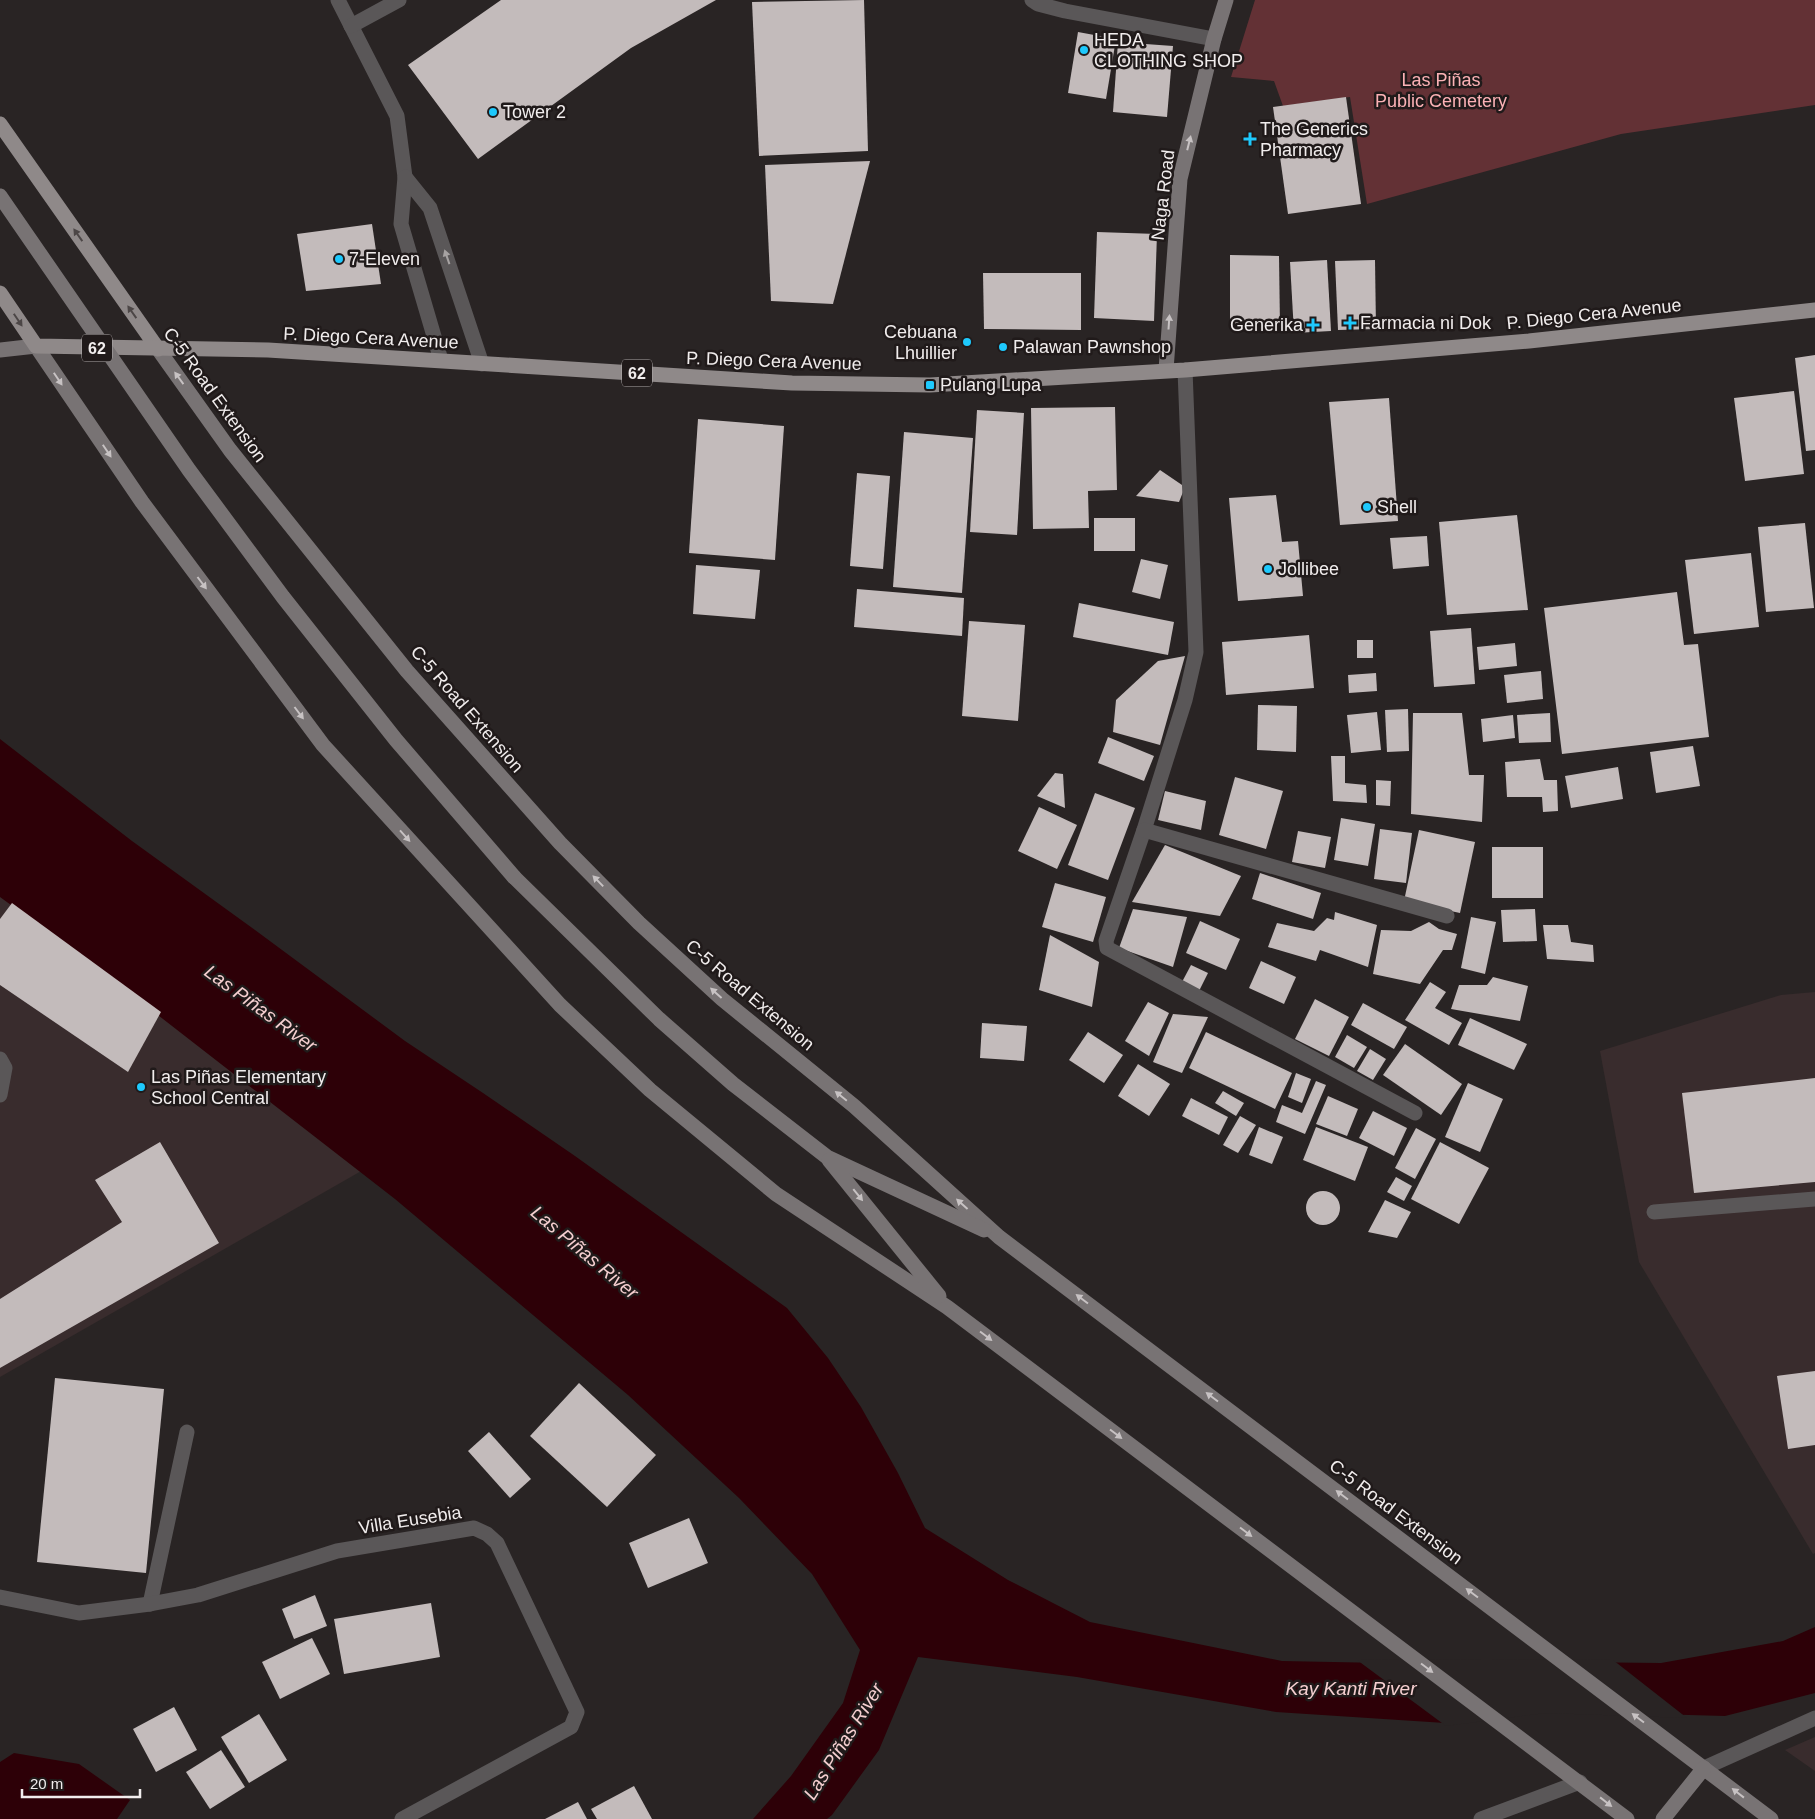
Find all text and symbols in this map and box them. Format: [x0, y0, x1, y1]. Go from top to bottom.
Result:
place label: HEDA CLOTHING SHOP [1094, 30, 1243, 71]
marker: HEDA CLOTHING SHOP [1078, 44, 1090, 56]
park label: Las Piñas Public Cemetery [1375, 70, 1507, 111]
place label: Tower 2 [503, 102, 566, 122]
marker: Tower 2 [487, 106, 499, 118]
place label: The Generics Pharmacy [1260, 119, 1368, 160]
marker: The Generics Pharmacy [1244, 133, 1256, 145]
one-way arrow [1185, 136, 1193, 151]
street label: Naga Road [1148, 149, 1178, 241]
one-way arrow [73, 228, 83, 242]
place label: 7-Eleven [349, 249, 420, 269]
one-way arrow [443, 249, 450, 264]
marker: 7-Eleven [333, 253, 345, 265]
street label: P. Diego Cera Avenue [1506, 295, 1682, 333]
one-way arrow [127, 305, 137, 318]
one-way arrow [13, 313, 23, 327]
one-way arrow [1166, 313, 1174, 329]
place label: Farmacia ni Dok [1360, 313, 1492, 333]
place label: Generika [1230, 315, 1304, 335]
marker: Farmacia ni Dok [1344, 317, 1356, 329]
marker: Generika [1307, 319, 1319, 331]
place label: Cebuana Lhuillier [884, 322, 958, 363]
street label: P. Diego Cera Avenue [283, 323, 459, 353]
street label: C-5 Road Extension [160, 324, 270, 466]
road number: 62 [82, 334, 112, 362]
marker: Cebuana Lhuillier [961, 336, 973, 348]
place label: Palawan Pawnshop [1013, 337, 1171, 357]
marker: Palawan Pawnshop [997, 341, 1009, 353]
street label: P. Diego Cera Avenue [686, 348, 862, 374]
road number: 62 [622, 359, 652, 386]
one-way arrow [174, 371, 184, 385]
one-way arrow [53, 372, 63, 385]
place label: Pulang Lupa [940, 375, 1042, 395]
marker: Pulang Lupa [924, 379, 936, 391]
one-way arrow [102, 445, 112, 458]
place label: Shell [1377, 497, 1417, 517]
marker: Shell [1361, 501, 1373, 513]
place label: Jollibee [1278, 559, 1339, 579]
marker: Jollibee [1262, 563, 1274, 575]
one-way arrow [197, 576, 207, 590]
street label: C-5 Road Extension [407, 642, 527, 776]
one-way arrow [294, 706, 305, 719]
one-way arrow [400, 830, 411, 843]
one-way arrow [592, 875, 604, 887]
street label: C-5 Road Extension [682, 936, 818, 1054]
water label: Las Piñas River [201, 961, 321, 1056]
one-way arrow [709, 987, 722, 998]
place label: Las Piñas Elementary School Central [151, 1067, 326, 1108]
marker: Las Piñas Elementary School Central [135, 1081, 147, 1093]
one-way arrow [835, 1090, 848, 1101]
one-way arrow [852, 1188, 863, 1201]
one-way arrow [957, 1198, 969, 1210]
water label: Las Piñas River [527, 1202, 643, 1304]
one-way arrow [1076, 1294, 1089, 1305]
one-way arrow [979, 1331, 992, 1342]
one-way arrow [1205, 1392, 1219, 1402]
one-way arrow [1109, 1429, 1123, 1439]
street label: C-5 Road Extension [1326, 1456, 1466, 1568]
one-way arrow [1335, 1490, 1349, 1500]
street label: Villa Eusebia [357, 1502, 464, 1538]
one-way arrow [1239, 1527, 1253, 1537]
one-way arrow [1466, 1587, 1479, 1598]
one-way arrow [1420, 1663, 1434, 1673]
water label: Kay Kanti River [1286, 1678, 1417, 1699]
water label: Las Piñas River [799, 1679, 888, 1803]
one-way arrow [1632, 1713, 1645, 1724]
scale bar [22, 1766, 140, 1798]
text: 20 m [30, 1775, 63, 1792]
one-way arrow [1732, 1788, 1745, 1799]
one-way arrow [1599, 1797, 1612, 1808]

